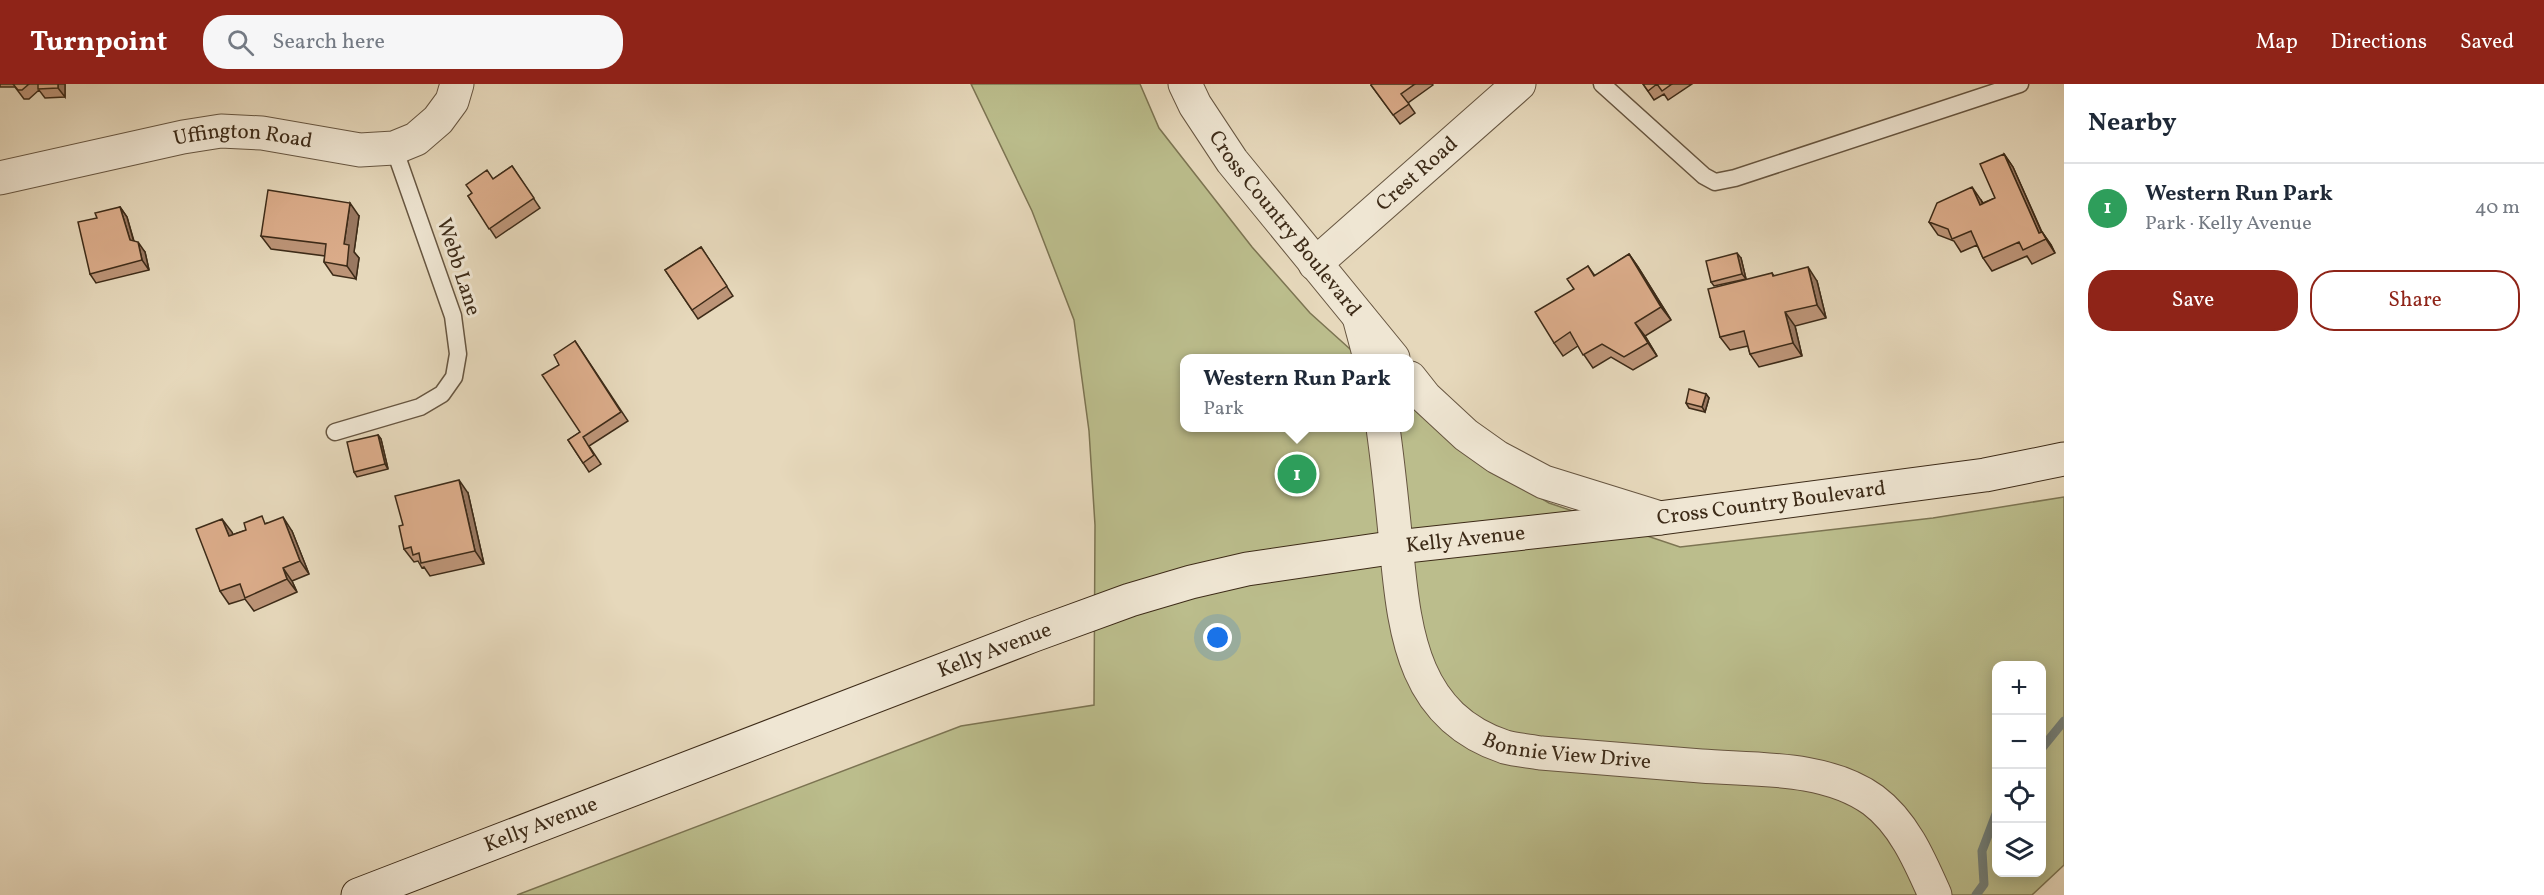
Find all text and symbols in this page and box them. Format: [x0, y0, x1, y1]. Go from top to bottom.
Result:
search box [203, 15, 623, 69]
text: Turnpoint [30, 23, 167, 62]
icon: search [224, 26, 257, 59]
text: Search here [272, 27, 385, 58]
text: Map [2256, 28, 2298, 57]
text: Directions [2331, 28, 2427, 57]
text: Saved [2460, 28, 2514, 57]
text: Nearby [2088, 105, 2177, 141]
street label: Uffington Road [171, 116, 315, 156]
street label: Cross Country Boulevard [1201, 125, 1368, 323]
street label: Crest Road [1370, 130, 1464, 218]
text: Western Run Park [2145, 179, 2333, 210]
text: 1 [2103, 194, 2112, 222]
text: 40 m [2475, 194, 2520, 222]
text: Park · Kelly Avenue [2145, 210, 2312, 238]
street label: Webb Lane [429, 214, 487, 320]
button: Save [2088, 270, 2298, 331]
button: Share [2310, 270, 2520, 331]
popup [1180, 354, 1414, 432]
text: Western Run Park [1203, 364, 1391, 395]
text: Park [1203, 395, 1244, 423]
pin: 1 [1278, 452, 1316, 496]
street label: Cross Country Boulevard [1655, 474, 1888, 533]
street label: Kelly Avenue [1404, 518, 1527, 560]
street label: Kelly Avenue [934, 615, 1055, 685]
your location [1203, 623, 1232, 652]
map controls [1992, 661, 2046, 877]
button: + [1992, 661, 2046, 715]
button: − [1992, 715, 2046, 769]
street label: Bonnie View Drive [1478, 725, 1652, 777]
button: locate [1992, 769, 2046, 823]
street label: Kelly Avenue [480, 790, 602, 860]
button: layers [1992, 823, 2046, 877]

